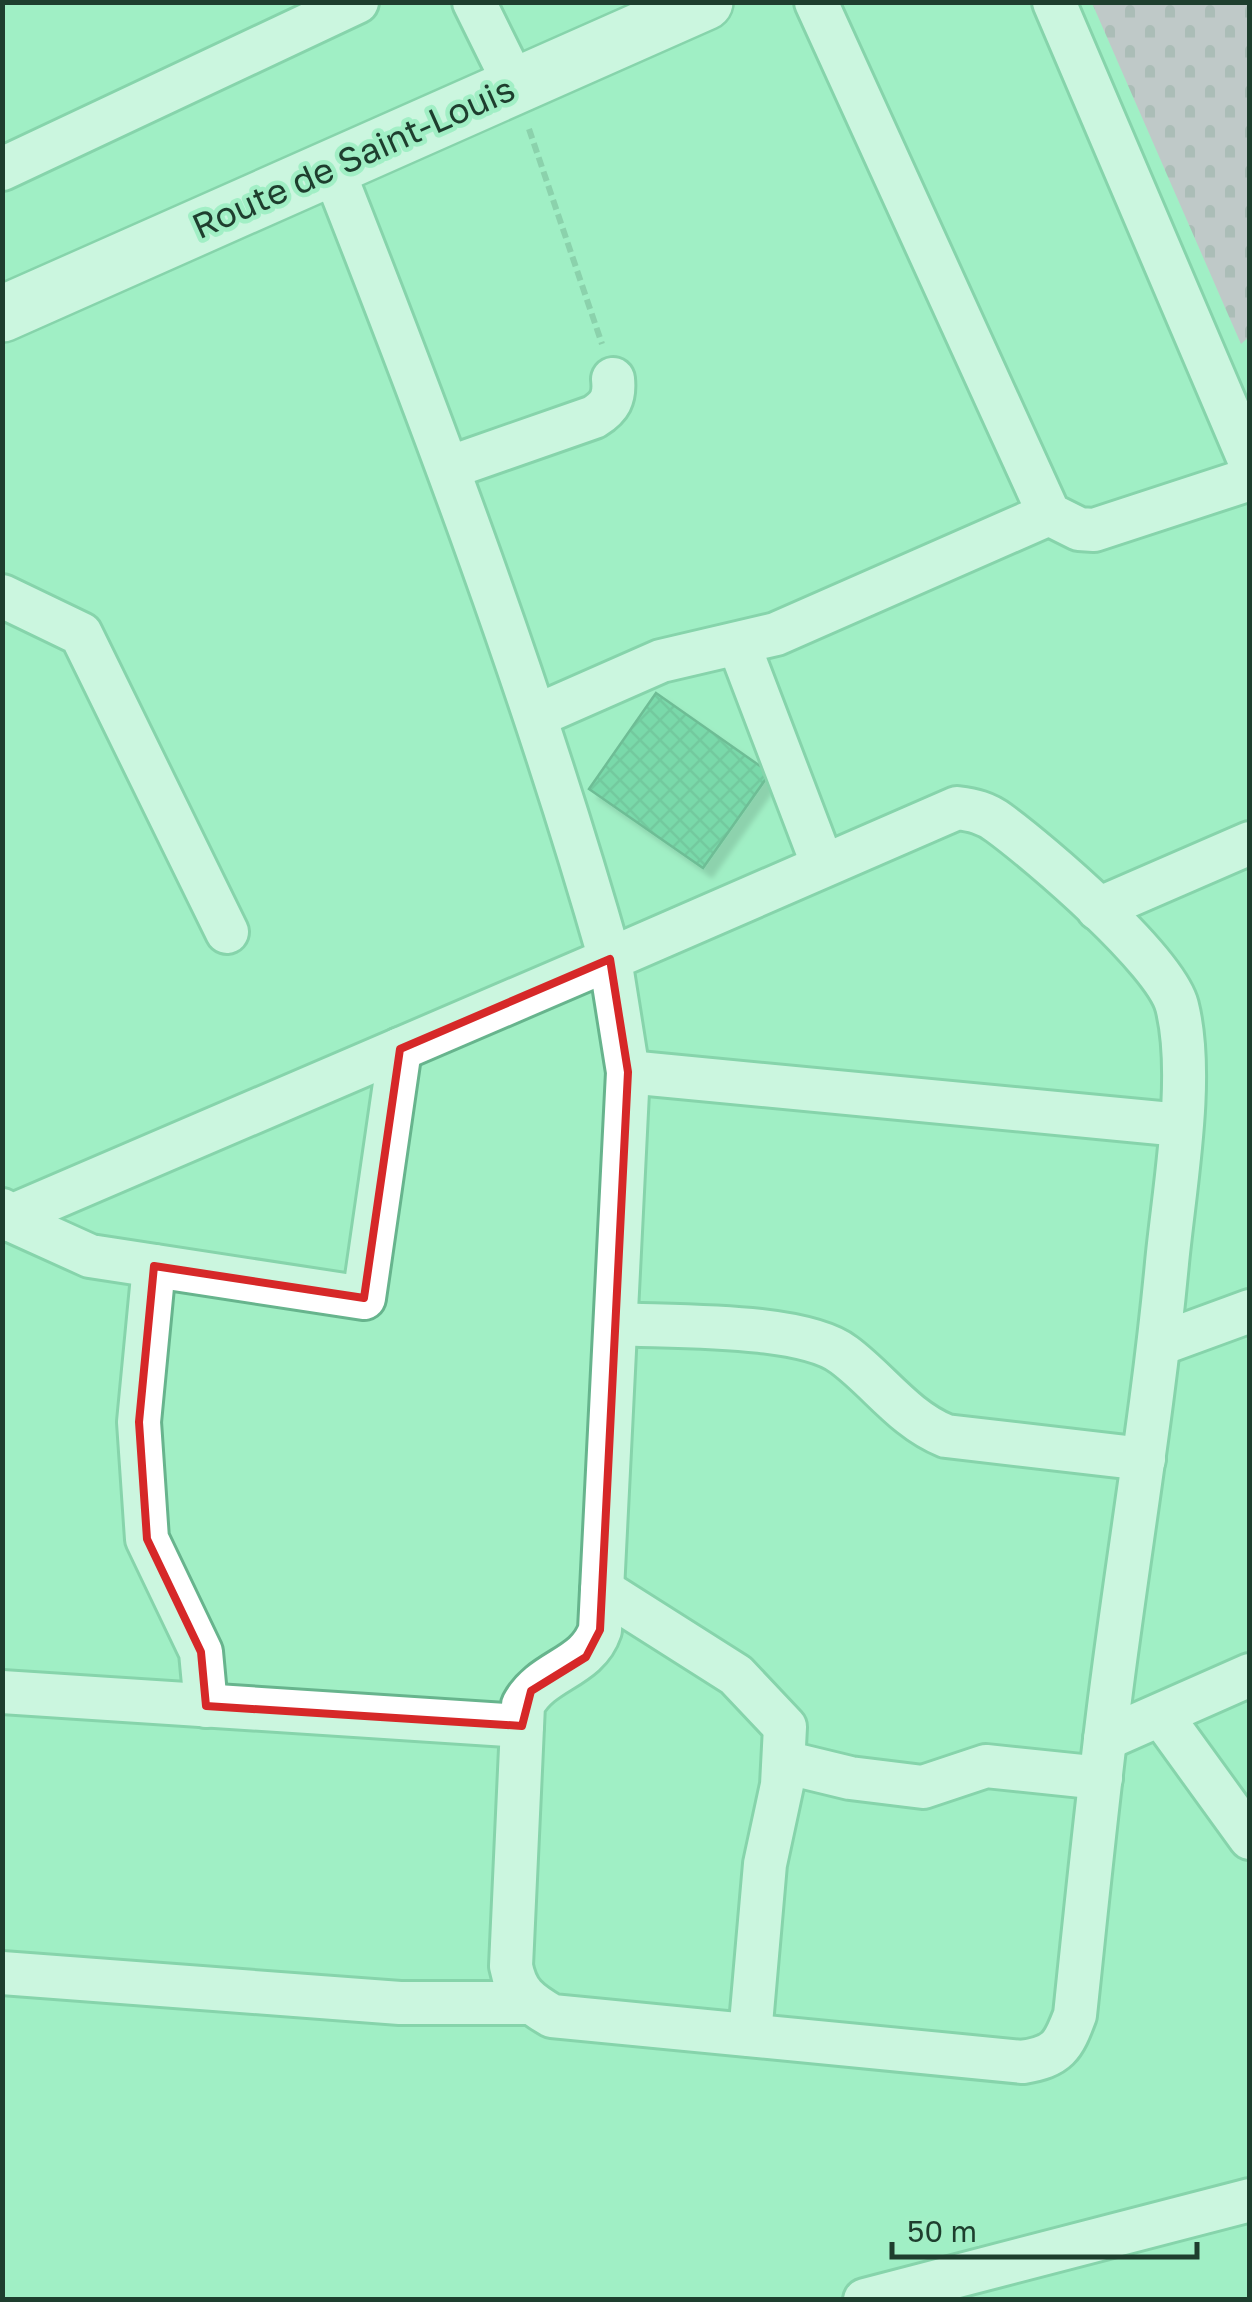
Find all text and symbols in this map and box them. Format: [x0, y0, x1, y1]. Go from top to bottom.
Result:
street label: Route de Saint-Louis [185, 67, 521, 247]
scale bar [892, 2197, 1197, 2259]
text: 50 m [907, 2213, 977, 2249]

